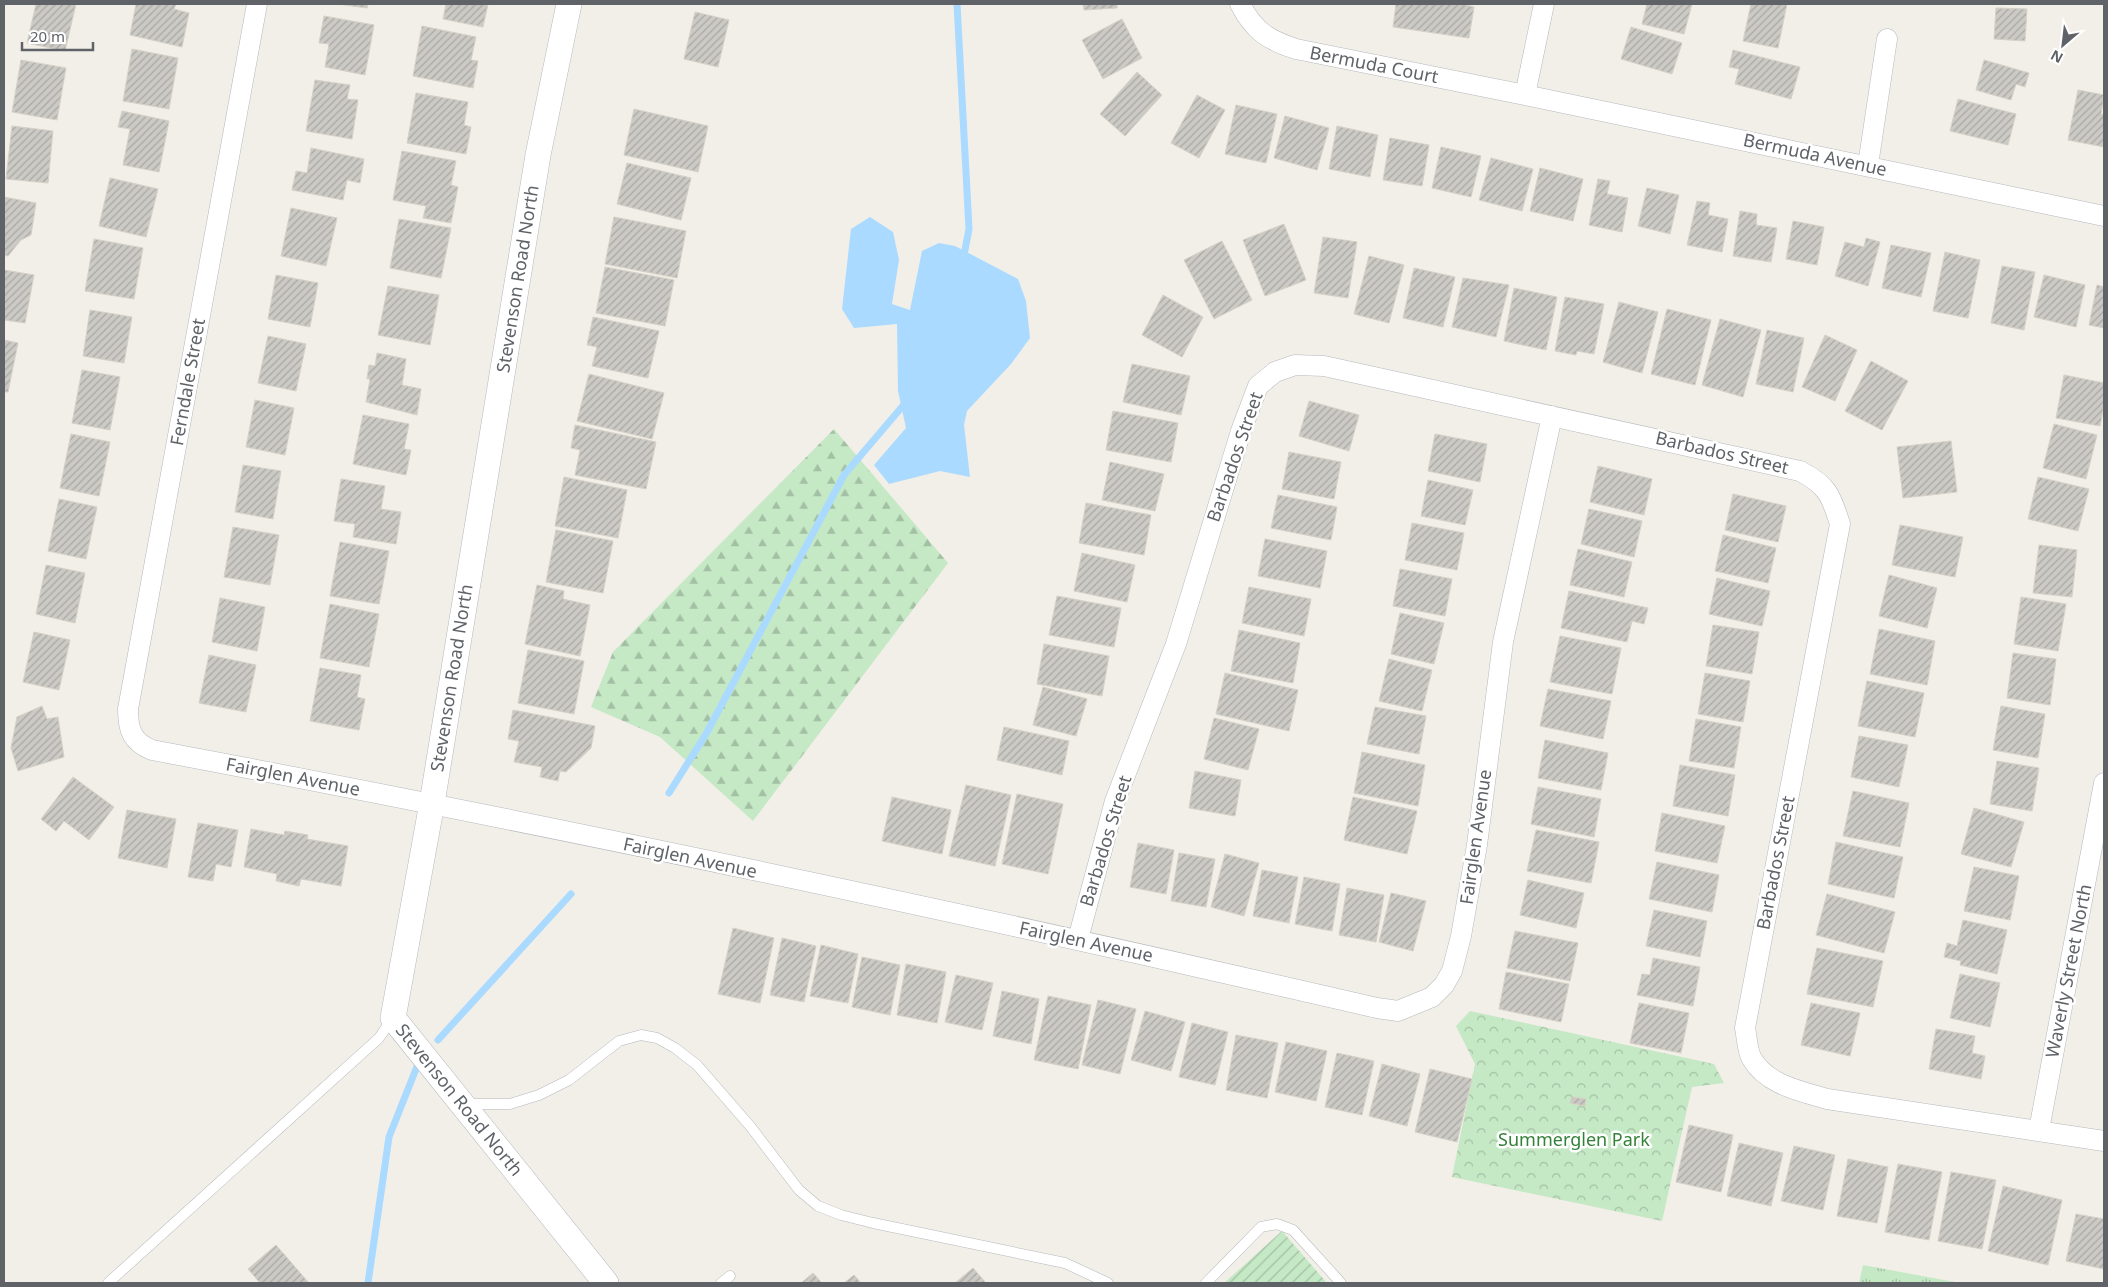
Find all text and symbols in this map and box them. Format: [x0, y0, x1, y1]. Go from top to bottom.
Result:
scale bar [22, 20, 94, 52]
north arrow [2038, 20, 2088, 70]
text: 20 m [30, 26, 65, 46]
street label: Bermuda Court [1308, 40, 1441, 88]
text: N [2047, 46, 2066, 68]
street label: Bermuda Avenue [1741, 127, 1889, 181]
street label: Stevenson Road North [490, 183, 544, 374]
street label: Ferndale Street [164, 316, 210, 447]
street label: Barbados Street [1201, 388, 1268, 525]
street label: Barbados Street [1653, 425, 1792, 479]
street label: Stevenson Road North [424, 582, 478, 773]
street label: Fairglen Avenue [224, 751, 362, 801]
street label: Fairglen Avenue [1454, 768, 1496, 906]
street label: Barbados Street [1074, 772, 1137, 909]
street label: Barbados Street [1750, 793, 1800, 932]
street label: Fairglen Avenue [621, 831, 759, 883]
street label: Waverly Street North [2039, 882, 2097, 1060]
street label: Fairglen Avenue [1017, 915, 1155, 967]
street label: Stevenson Road North [391, 1018, 529, 1181]
park label: Summerglen Park [1498, 1127, 1650, 1151]

